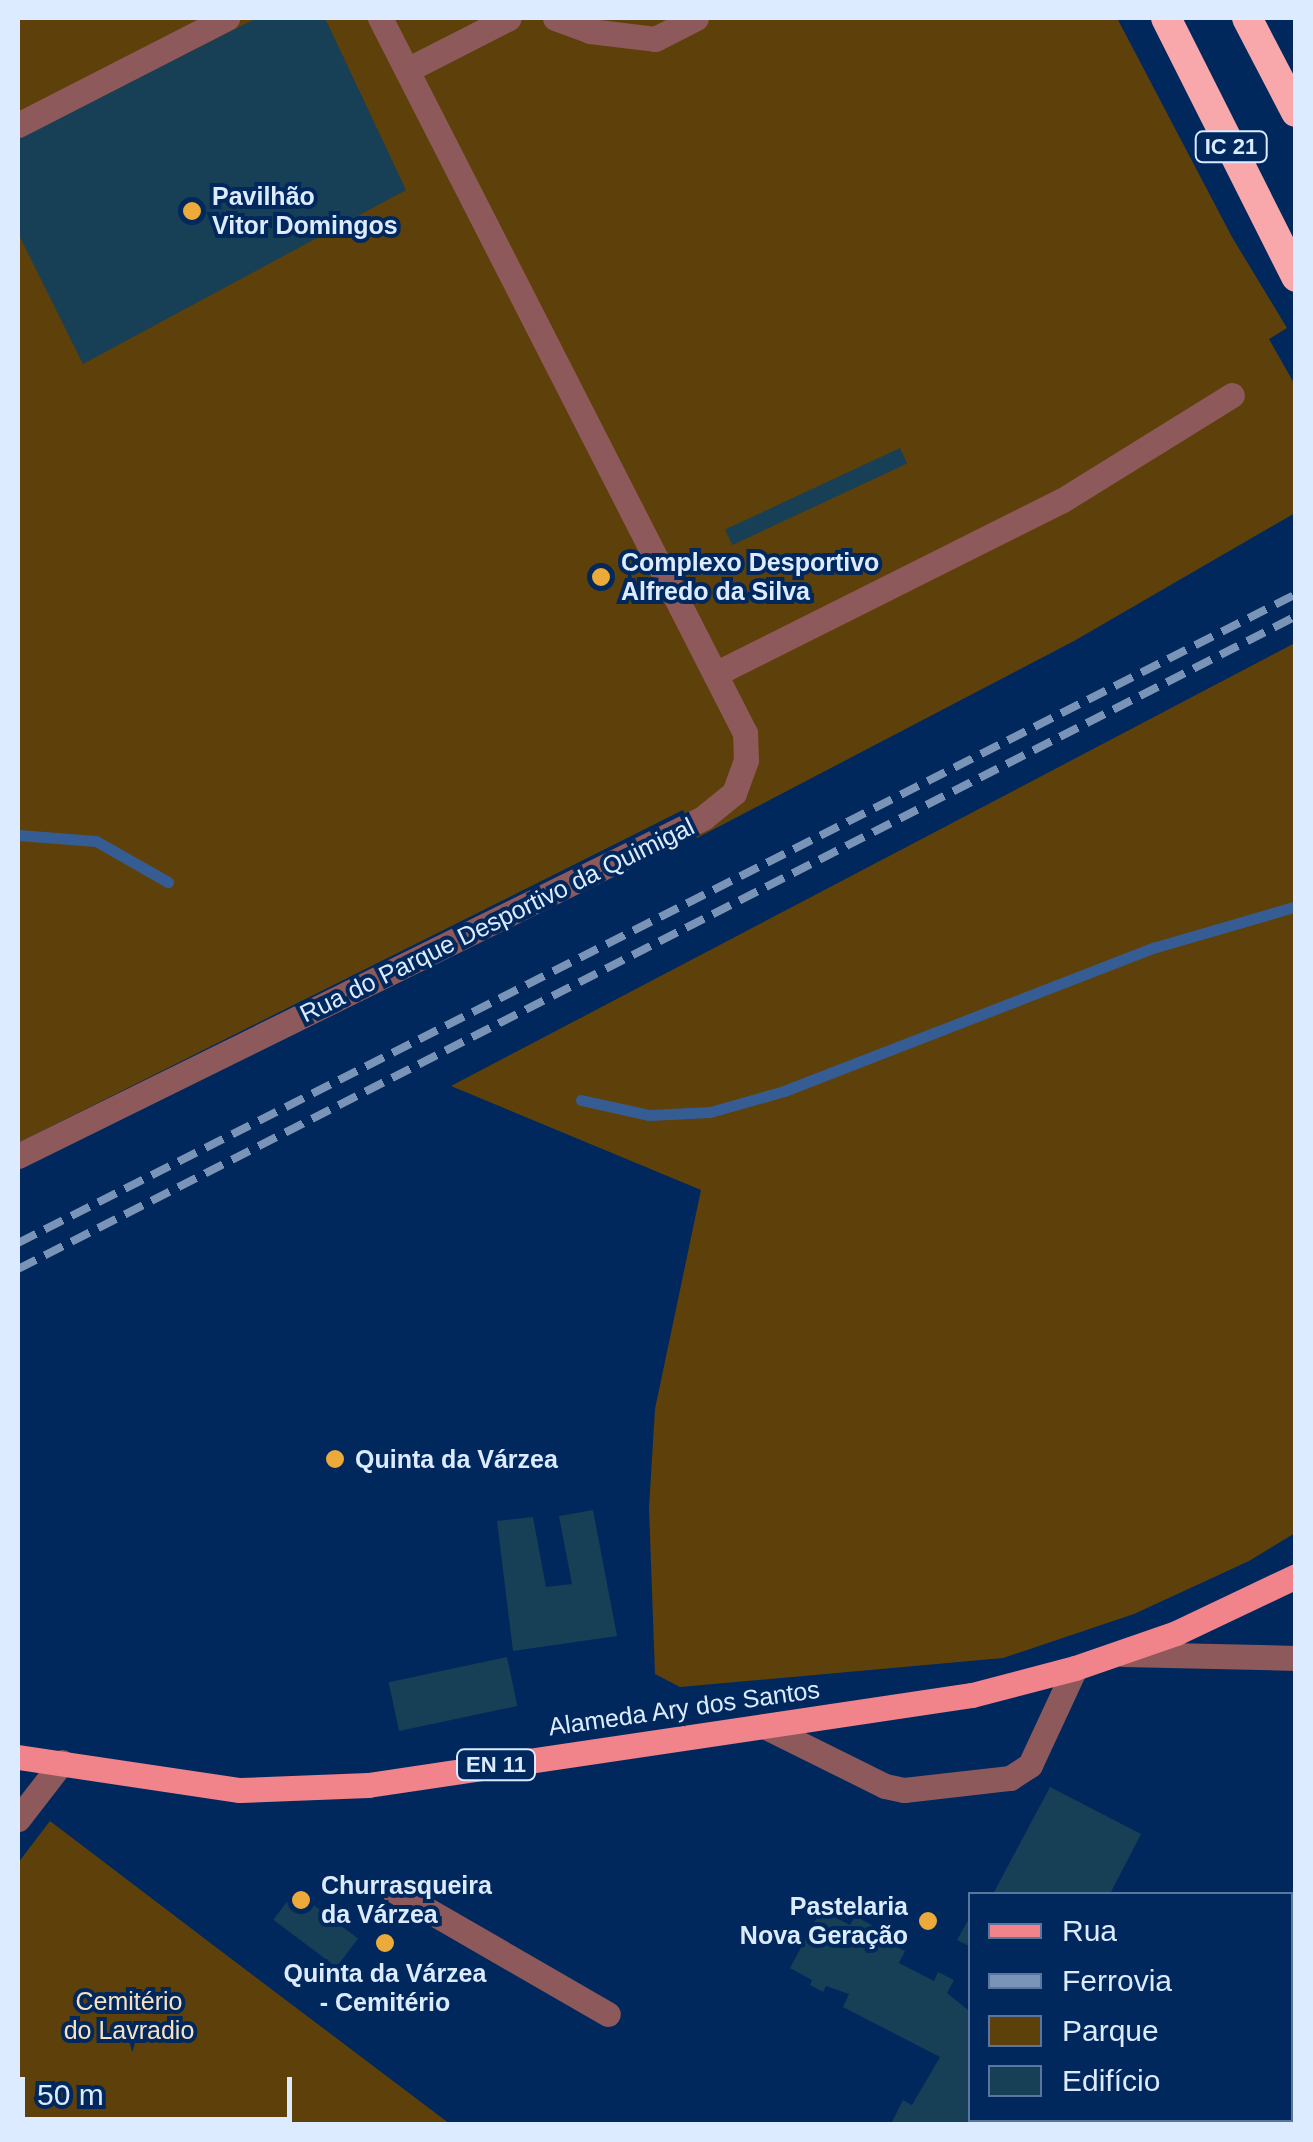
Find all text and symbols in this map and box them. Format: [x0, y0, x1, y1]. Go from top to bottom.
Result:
road number: IC 21 [1194, 130, 1268, 164]
place label: Pavilhão Vitor Domingos [212, 182, 398, 241]
marker: Pavilhão Vitor Domingos [181, 200, 203, 222]
place label: Complexo Desportivo Alfredo da Silva [621, 548, 879, 607]
marker: Complexo Desportivo Alfredo da Silva [590, 566, 612, 588]
street label: Rua do Parque Desportivo da Quimigal [295, 811, 699, 1029]
place label: Quinta da Várzea [355, 1444, 558, 1474]
marker: Quinta da Várzea [324, 1448, 346, 1470]
street label: Alameda Ary dos Santos [546, 1674, 822, 1742]
road number: EN 11 [456, 1748, 536, 1782]
place label: Churrasqueira da Várzea [321, 1871, 492, 1930]
marker: Churrasqueira da Várzea [290, 1889, 312, 1911]
place label: Pastelaria Nova Geração [740, 1892, 908, 1951]
legend [968, 1892, 1293, 2122]
marker: Pastelaria Nova Geração [917, 1910, 939, 1932]
text: Rua [1062, 1914, 1117, 1947]
marker: Quinta da Várzea - Cemitério [374, 1932, 396, 1954]
place label: Quinta da Várzea - Cemitério [284, 1959, 486, 2018]
text: Ferrovia [1062, 1964, 1172, 1997]
park label: Cemitério do Lavradio [64, 1987, 194, 2046]
text: Parque [1062, 2014, 1159, 2047]
scale bar [25, 2057, 298, 2119]
text: Edifício [1062, 2064, 1160, 2097]
text: 50 m [37, 2078, 104, 2111]

